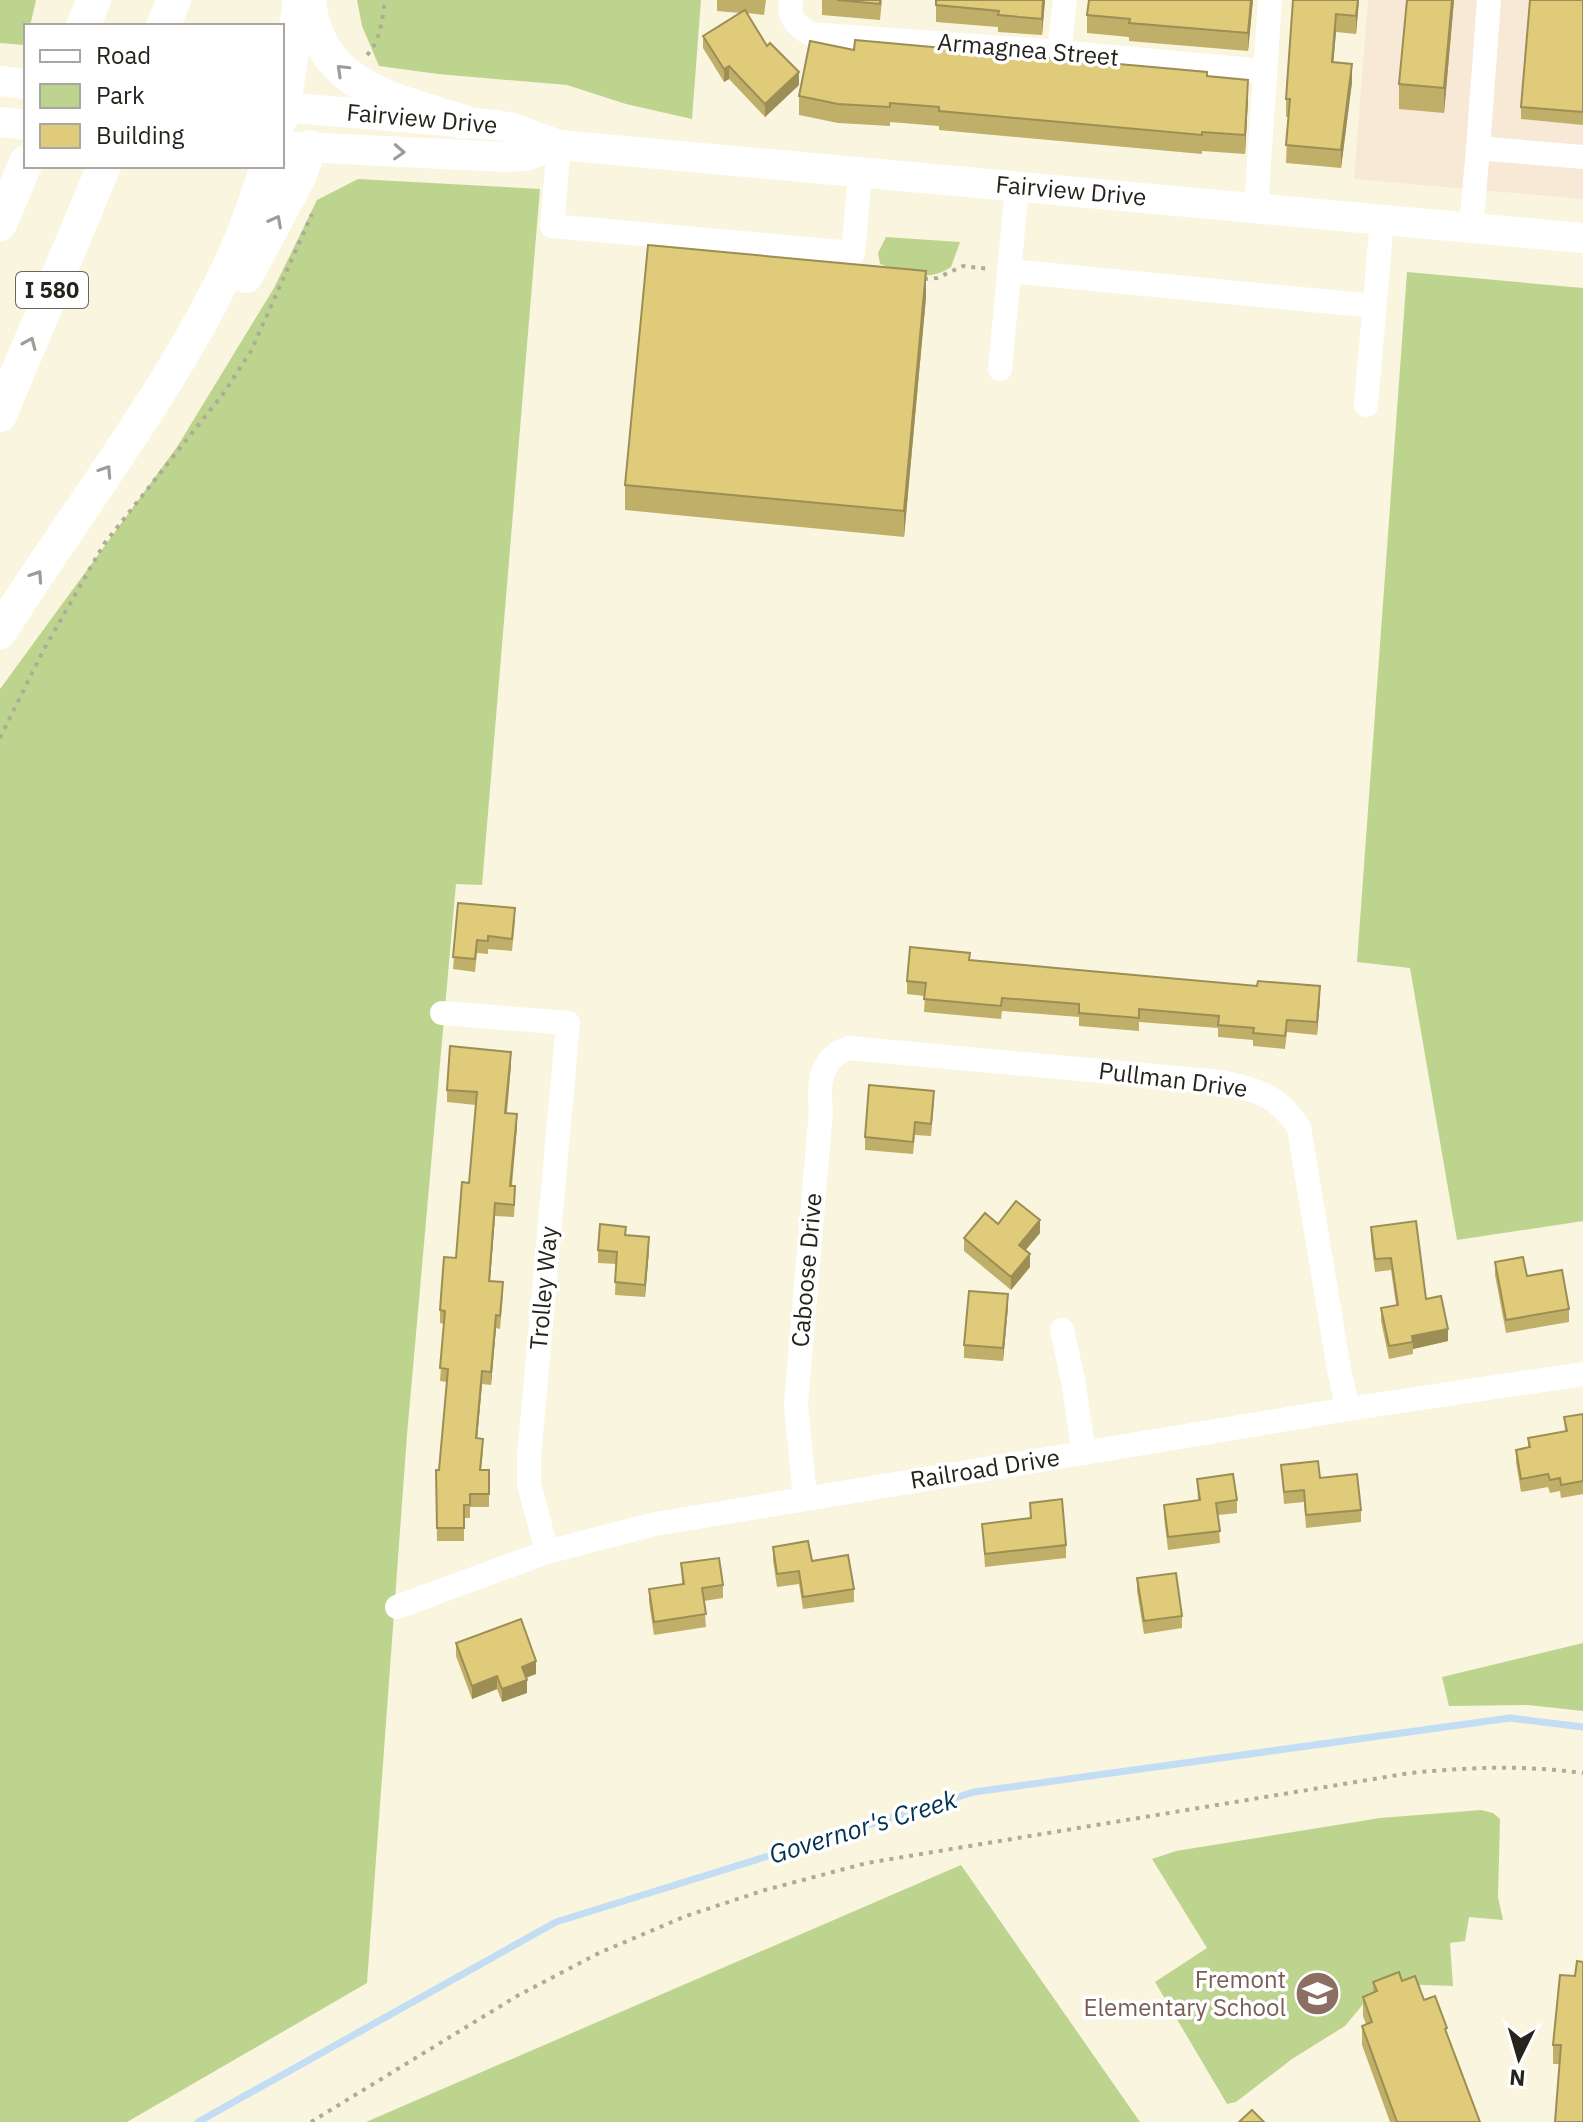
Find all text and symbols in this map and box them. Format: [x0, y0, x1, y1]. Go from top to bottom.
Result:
legend [24, 24, 284, 168]
street label: Armagnea Street [936, 25, 1120, 73]
text: Road [96, 39, 151, 71]
one-way arrow [337, 65, 351, 79]
text: Park [96, 79, 145, 111]
street label: Fairview Drive [345, 95, 499, 141]
text: Building [96, 119, 184, 151]
one-way arrow [393, 143, 406, 160]
street label: Fairview Drive [994, 167, 1148, 213]
one-way arrow [266, 215, 281, 230]
road number: I 580 [16, 272, 88, 308]
one-way arrow [20, 337, 37, 351]
one-way arrow [97, 466, 112, 480]
one-way arrow [27, 570, 42, 584]
street label: Pullman Drive [1097, 1054, 1249, 1104]
street label: Caboose Drive [783, 1191, 829, 1348]
street label: Trolley Way [522, 1225, 564, 1351]
street label: Railroad Drive [908, 1440, 1062, 1496]
water label: Governor's Creek [765, 1781, 961, 1871]
place label: Fremont Elementary School [1084, 1963, 1286, 2023]
school or university icon: Fremont Elementary School [1293, 1970, 1341, 2018]
north arrow [1479, 2018, 1559, 2098]
text: N [1508, 2063, 1526, 2094]

